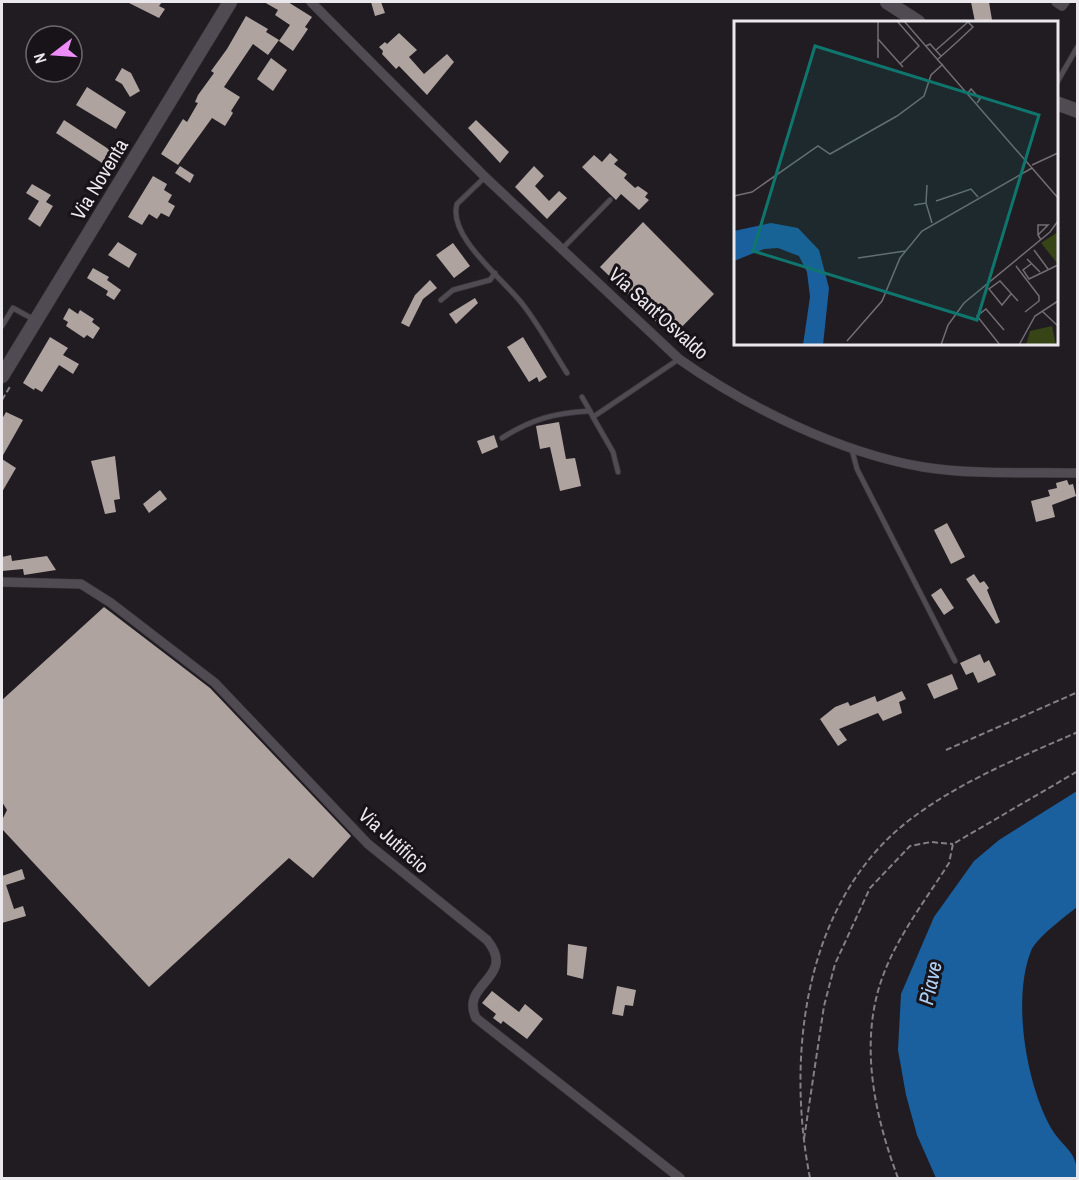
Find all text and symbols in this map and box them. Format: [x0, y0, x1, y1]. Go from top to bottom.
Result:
inset map [734, 21, 1058, 345]
north arrow [24, 24, 84, 84]
text: N [28, 51, 52, 66]
street label: Via Noventa [64, 133, 134, 225]
street label: Via Sant'Osvaldo [603, 261, 715, 365]
street label: Via Jutificio [353, 801, 435, 879]
water label: Piave [911, 958, 949, 1008]

